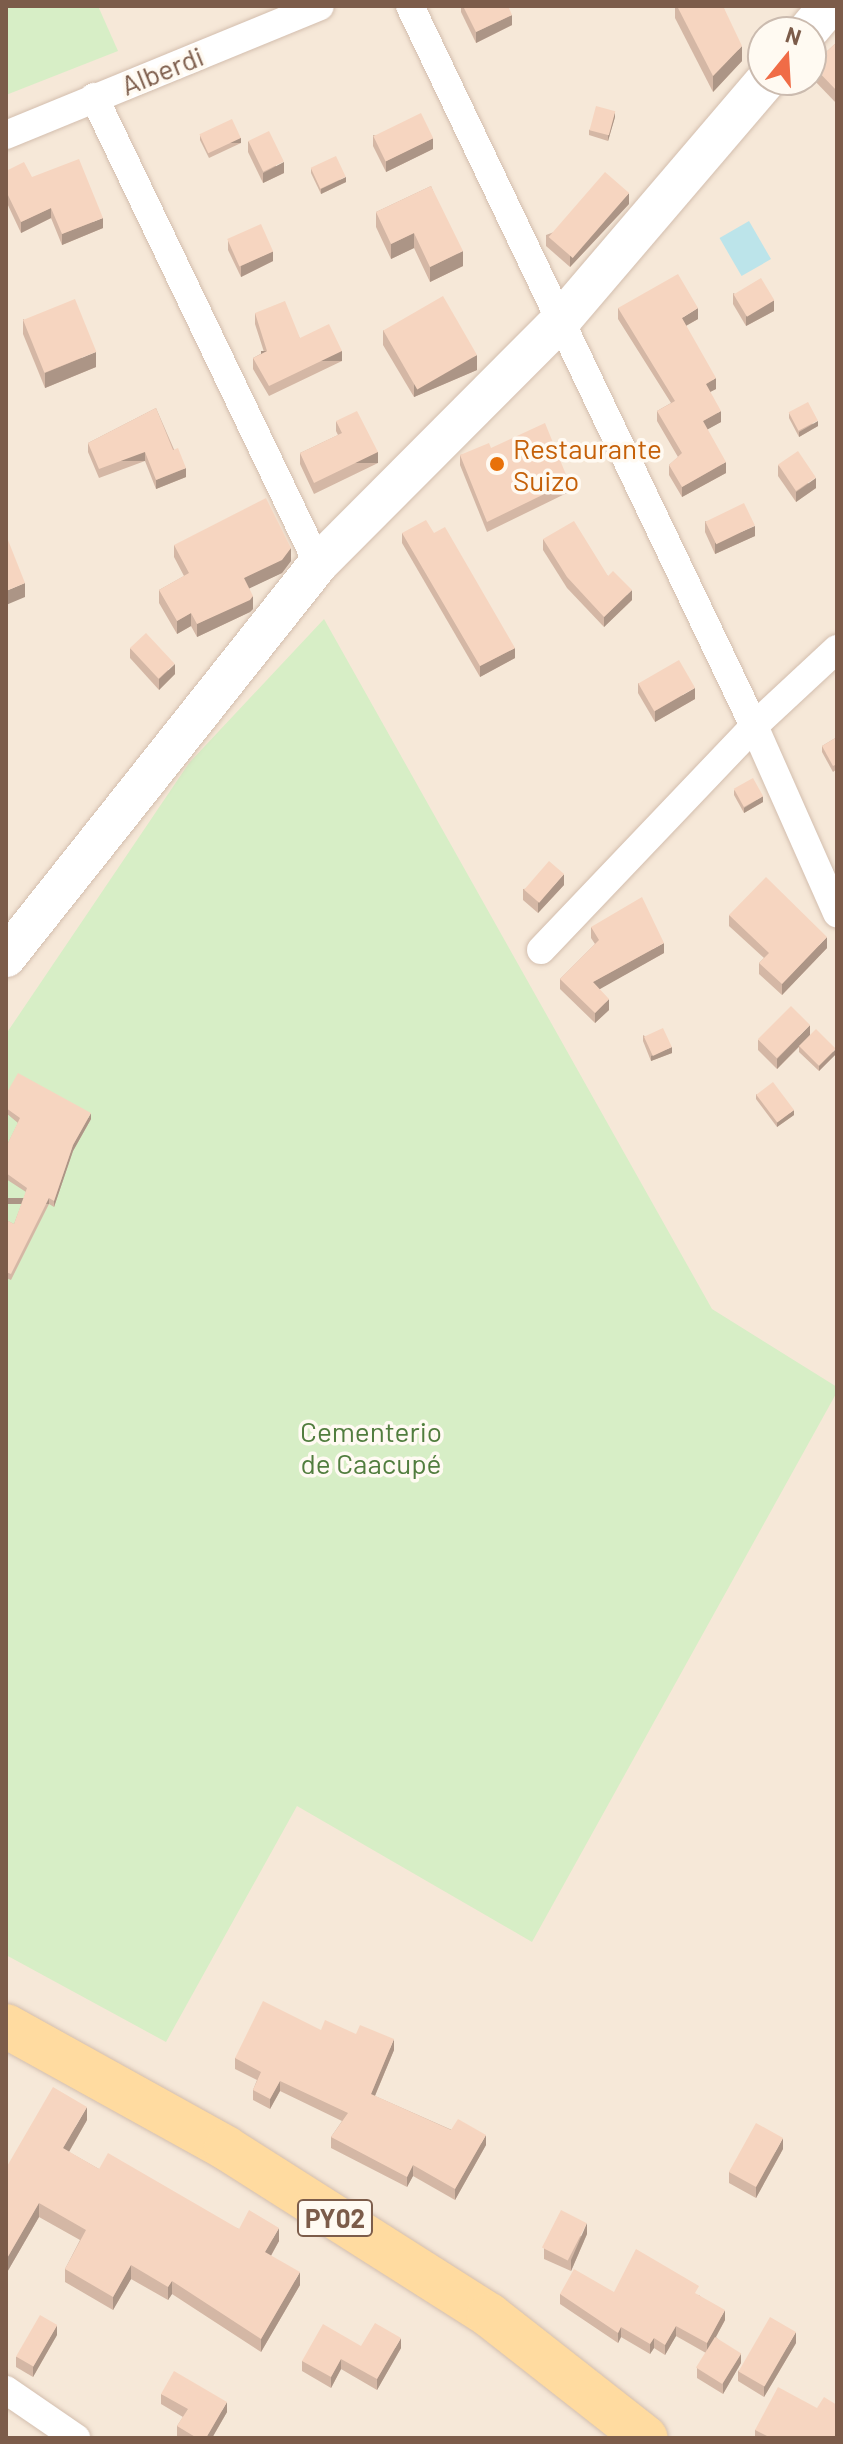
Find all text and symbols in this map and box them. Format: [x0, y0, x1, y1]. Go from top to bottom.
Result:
north arrow [747, 16, 827, 96]
text: N [783, 20, 805, 50]
street label: Alberdi [116, 38, 208, 102]
place label: Restaurante Suizo [513, 431, 662, 497]
marker: Restaurante Suizo [488, 455, 506, 473]
park label: Cementerio de Caacupé [300, 1414, 442, 1480]
road number: PY02 [295, 2196, 375, 2240]

